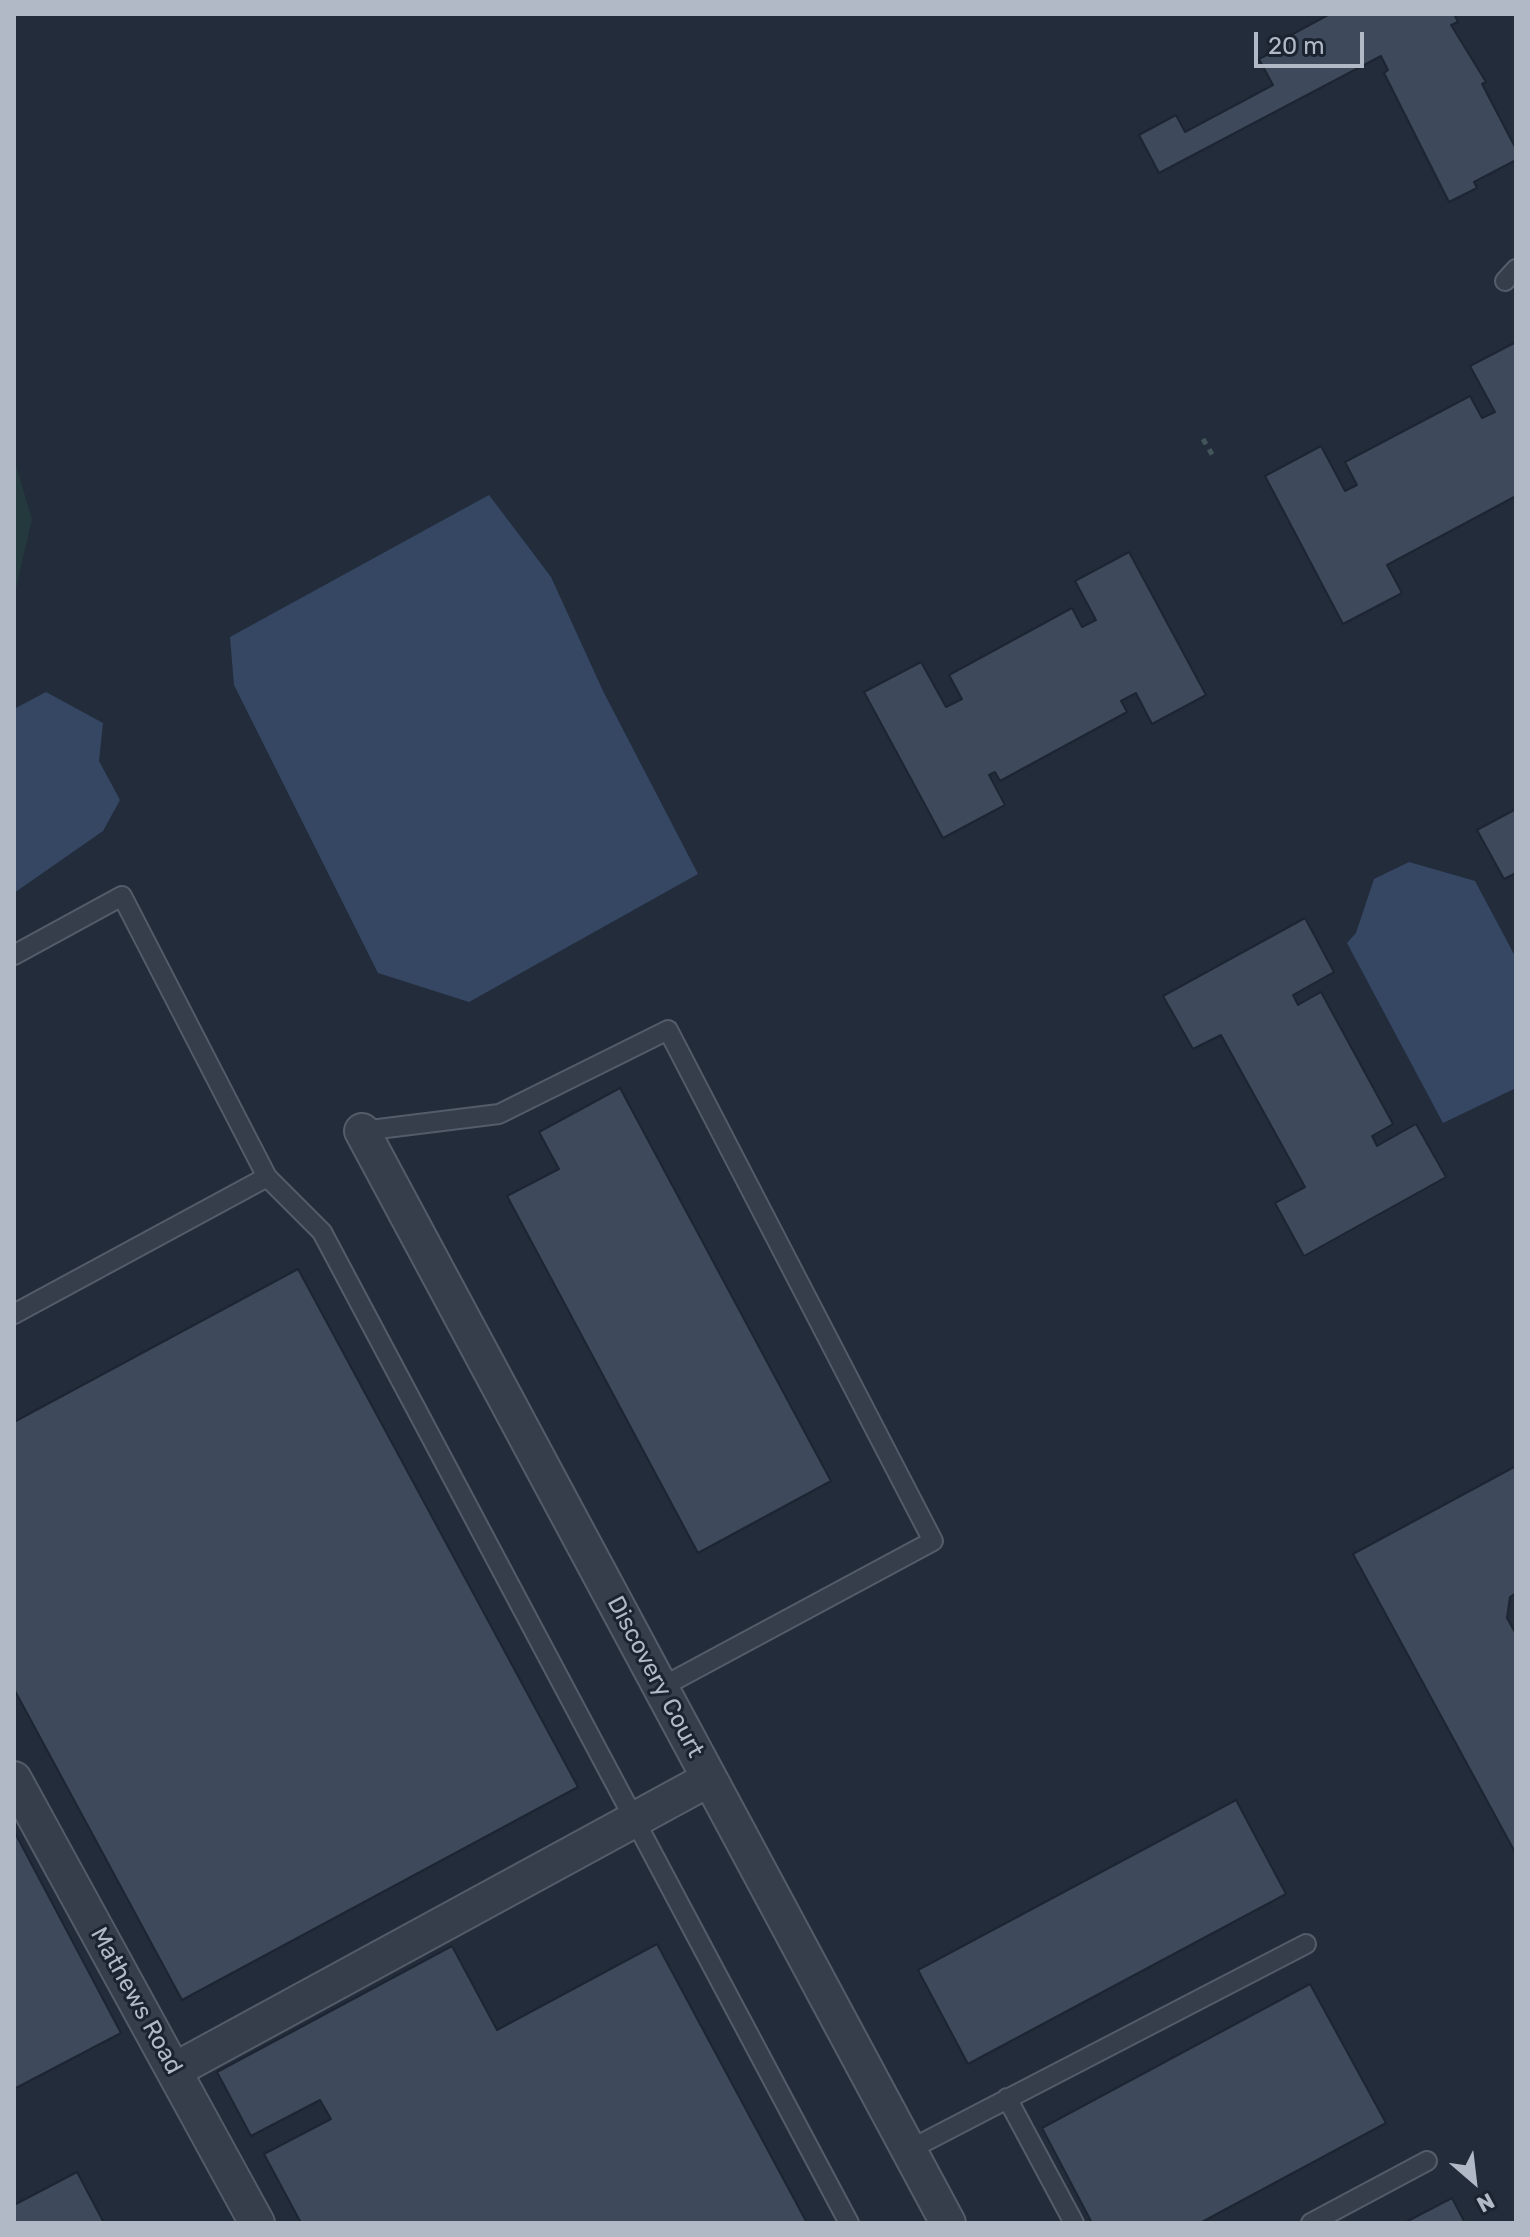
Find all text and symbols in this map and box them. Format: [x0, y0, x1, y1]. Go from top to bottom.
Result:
scale bar [1258, 16, 1368, 66]
text: 20 m [1268, 32, 1325, 60]
street label: Discovery Court [600, 1591, 710, 1763]
street label: Mathews Road [84, 1923, 188, 2079]
north arrow [1434, 2141, 1514, 2221]
text: N [1472, 2187, 1499, 2218]

